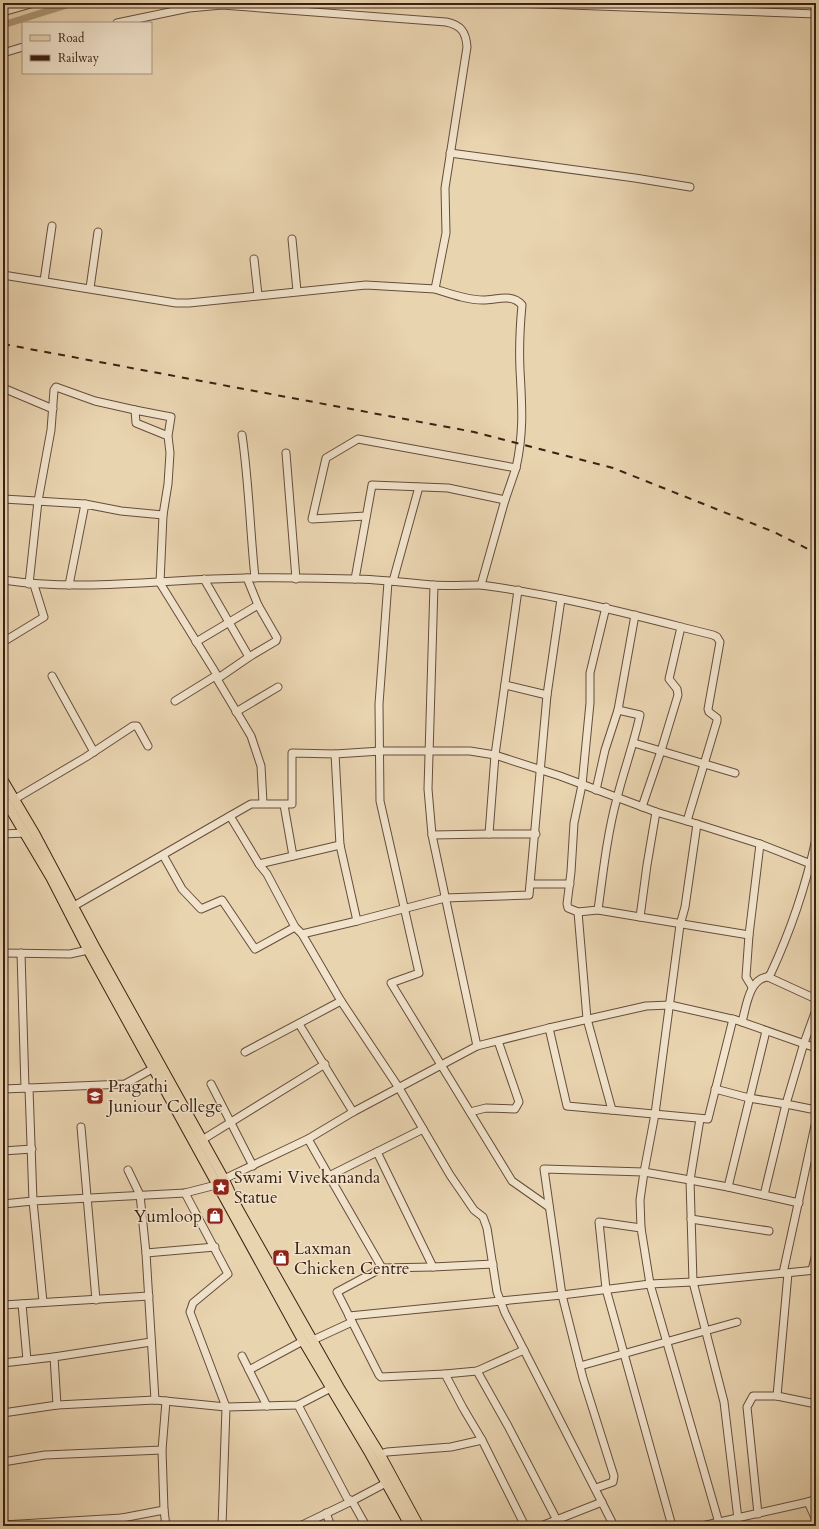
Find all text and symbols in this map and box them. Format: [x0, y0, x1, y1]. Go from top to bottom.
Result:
legend [22, 22, 152, 74]
text: Road [58, 30, 85, 46]
text: Railway [58, 50, 100, 66]
place label: Pragathi Juniour College [105, 1075, 223, 1118]
school or university icon: Pragathi Juniour College [85, 1086, 105, 1106]
place label: Swami Vivekananda Statue [234, 1166, 381, 1209]
place icon: Swami Vivekananda Statue [211, 1177, 231, 1197]
place label: Yumloop [134, 1205, 202, 1228]
shop icon: Yumloop [205, 1206, 225, 1226]
place label: Laxman Chicken Centre [294, 1237, 410, 1280]
shop icon: Laxman Chicken Centre [271, 1248, 291, 1268]

